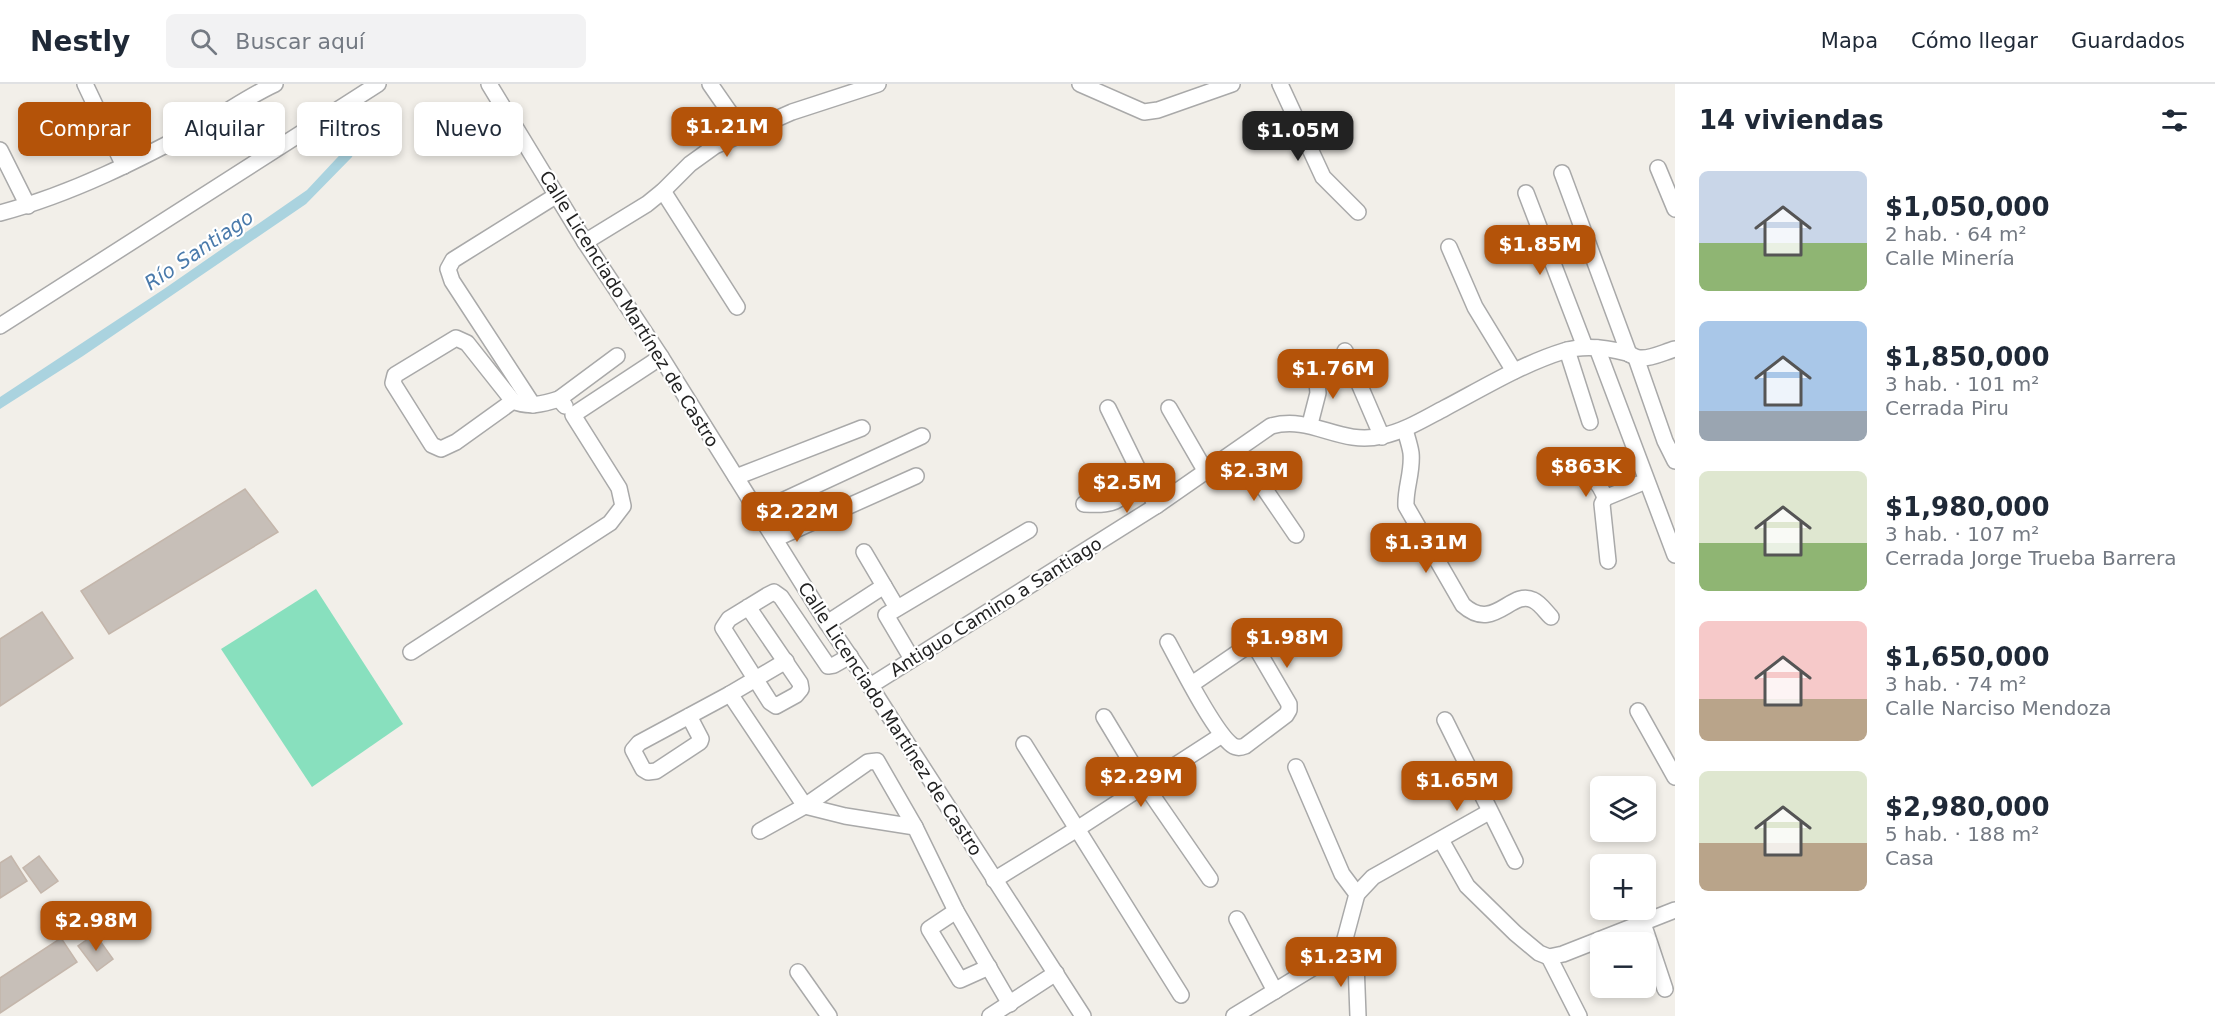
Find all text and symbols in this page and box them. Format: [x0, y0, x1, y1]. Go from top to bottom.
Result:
search box [166, 14, 586, 68]
text: Nestly [30, 25, 130, 58]
icon: search [187, 25, 220, 58]
text: Buscar aquí [235, 29, 365, 54]
text: Mapa [1821, 29, 1878, 53]
text: Cómo llegar [1911, 29, 2038, 53]
text: Guardados [2071, 29, 2185, 53]
chip: Comprar [18, 102, 151, 156]
chip: Alquilar [163, 102, 285, 156]
chip: Filtros [297, 102, 402, 156]
chip: Nuevo [414, 102, 523, 156]
icon: filters [2158, 104, 2191, 137]
text: 14 viviendas [1699, 105, 1884, 135]
pin: $1.21M [678, 107, 776, 158]
pin: $1.05M [1249, 111, 1347, 162]
text: $1.21M [685, 114, 769, 138]
text: $1.05M [1256, 118, 1340, 142]
street label: Calle Licenciado Martínez de Castro [535, 167, 724, 451]
text: $1,050,000 [1885, 192, 2049, 222]
icon: home [1747, 195, 1819, 267]
water label: Río Santiago [140, 205, 258, 295]
text: 2 hab. · 64 m² [1885, 222, 2026, 246]
pin: $1.85M [1491, 225, 1589, 276]
text: $1.85M [1498, 232, 1582, 256]
text: Calle Minería [1885, 246, 2015, 270]
text: $1,850,000 [1885, 342, 2049, 372]
icon: home [1747, 345, 1819, 417]
pin: $1.76M [1284, 349, 1382, 400]
text: $1.76M [1291, 356, 1375, 380]
text: 3 hab. · 101 m² [1885, 372, 2039, 396]
text: Cerrada Piru [1885, 396, 2009, 420]
pin: $863K [1544, 447, 1628, 498]
pin: $2.3M [1212, 451, 1296, 502]
text: $863K [1550, 454, 1622, 478]
text: $2.3M [1219, 458, 1289, 482]
pin: $2.5M [1085, 463, 1169, 514]
text: $2.5M [1092, 470, 1162, 494]
pin: $2.22M [748, 492, 846, 543]
text: $1,980,000 [1885, 492, 2049, 522]
icon: home [1747, 495, 1819, 567]
text: $2.22M [755, 499, 839, 523]
text: 3 hab. · 107 m² [1885, 522, 2039, 546]
pin: $1.31M [1377, 523, 1475, 574]
text: $1.31M [1384, 530, 1468, 554]
street label: Antiguo Camino a Santiago [886, 533, 1106, 681]
text: Cerrada Jorge Trueba Barrera [1885, 546, 2177, 570]
street label: Calle Licenciado Martínez de Castro [794, 578, 987, 859]
pin: $1.98M [1238, 618, 1336, 669]
text: $1.98M [1245, 625, 1329, 649]
text: $1,650,000 [1885, 642, 2049, 672]
icon: home [1747, 645, 1819, 717]
text: 3 hab. · 74 m² [1885, 672, 2026, 696]
text: Calle Narciso Mendoza [1885, 696, 2111, 720]
pin: $2.29M [1092, 757, 1190, 808]
pin: $1.65M [1408, 761, 1506, 812]
text: $2.29M [1099, 764, 1183, 788]
text: $1.65M [1415, 768, 1499, 792]
map controls [1590, 776, 1656, 998]
button: layers [1590, 776, 1656, 842]
text: $2,980,000 [1885, 792, 2049, 822]
icon: home [1747, 795, 1819, 867]
text: 5 hab. · 188 m² [1885, 822, 2039, 846]
text: Casa [1885, 846, 1934, 870]
button: + [1590, 854, 1656, 920]
pin: $2.98M [47, 901, 145, 952]
text: $2.98M [54, 908, 138, 932]
button: − [1590, 932, 1656, 998]
pin: $1.23M [1292, 937, 1390, 988]
text: $1.23M [1299, 944, 1383, 968]

